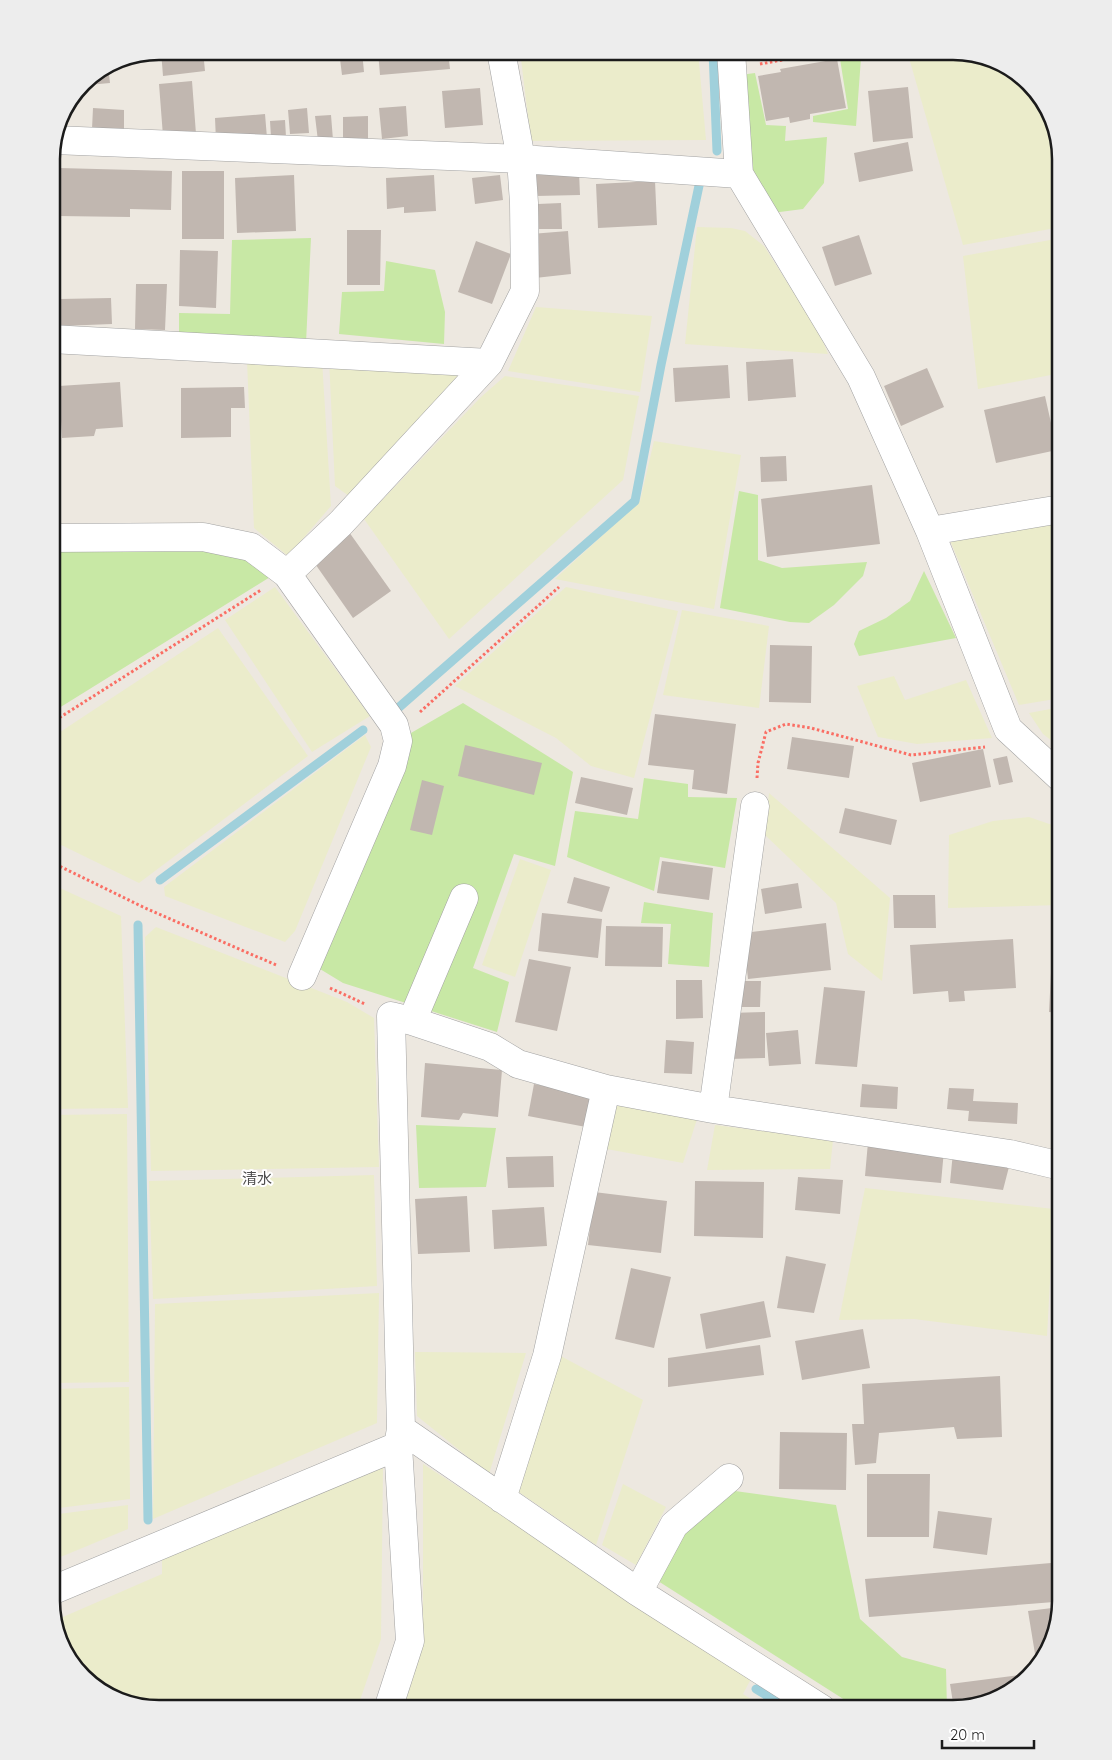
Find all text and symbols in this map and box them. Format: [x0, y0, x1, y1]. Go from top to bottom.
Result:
district label: 清水 [242, 1169, 272, 1188]
scale bar [942, 1718, 1034, 1750]
text: 20 m [950, 1725, 985, 1744]

